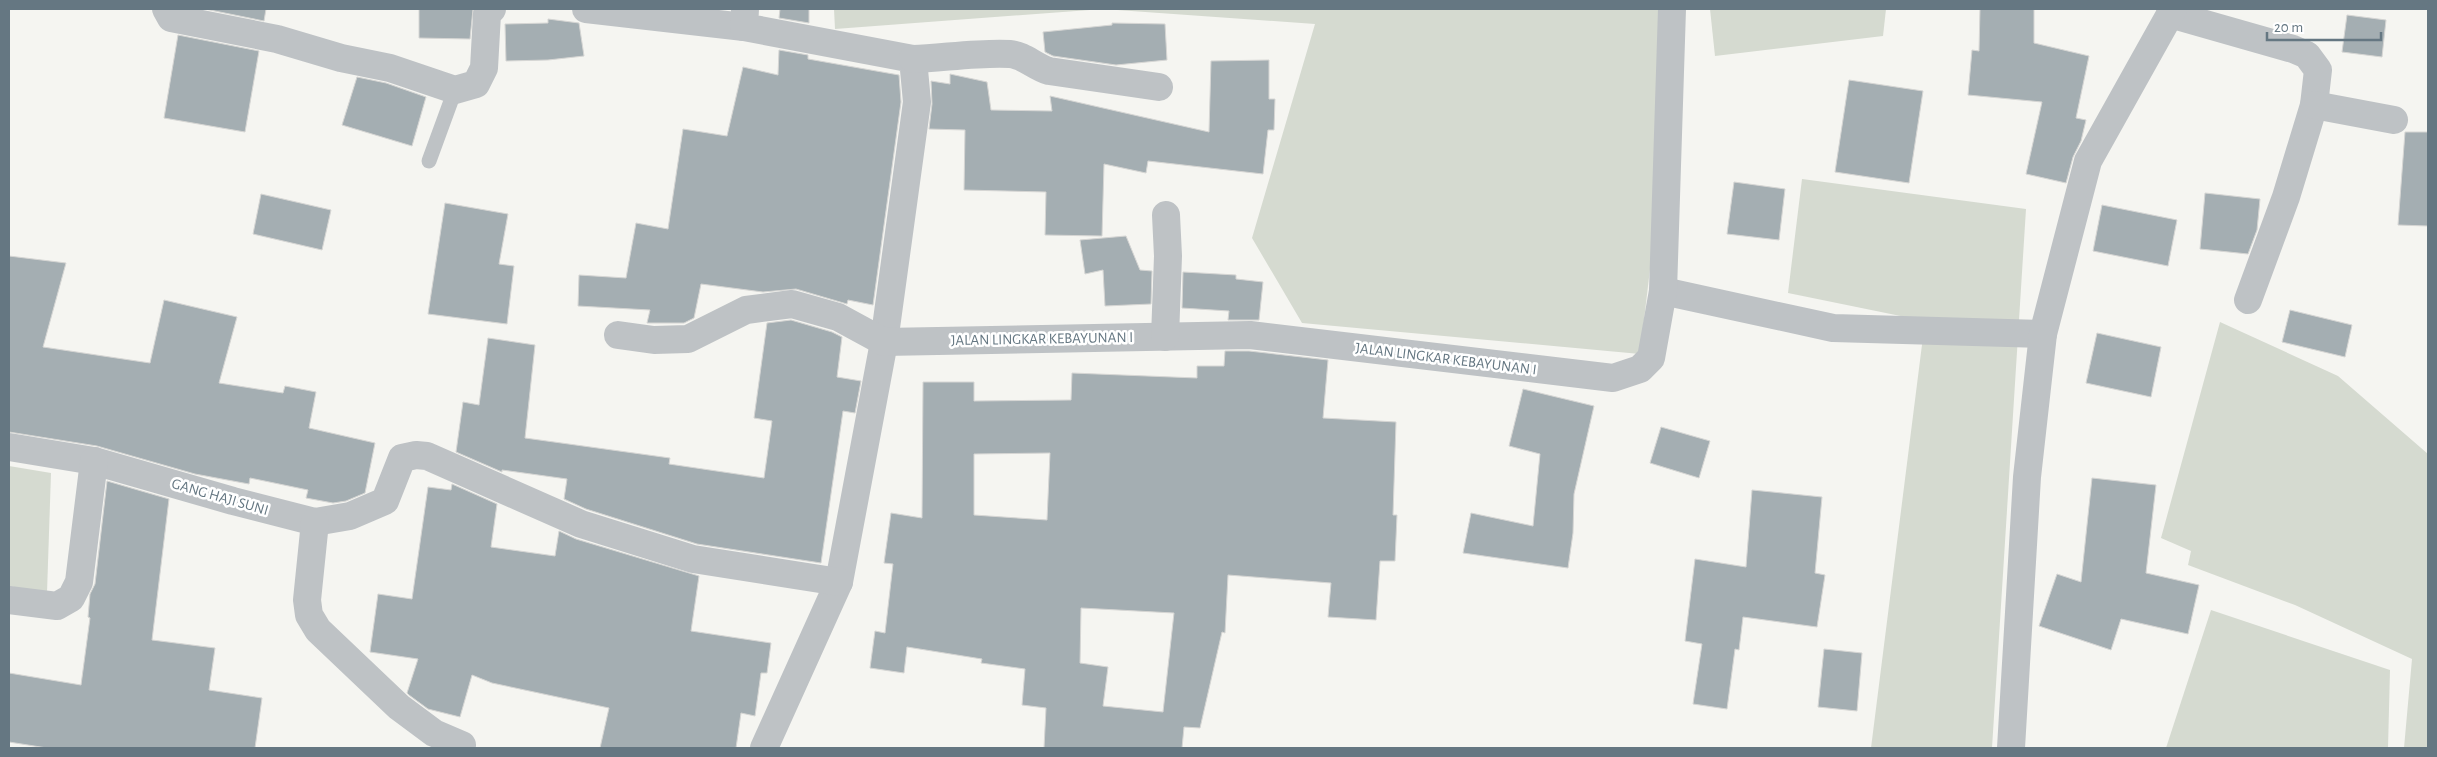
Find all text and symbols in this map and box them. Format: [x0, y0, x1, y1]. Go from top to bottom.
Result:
scale bar [2267, 10, 2381, 42]
text: 20 m [2274, 20, 2303, 35]
street label: JALAN LINGKAR KEBAYUNAN I [951, 330, 1133, 348]
street label: JALAN LINGKAR KEBAYUNAN I [1355, 340, 1537, 378]
street label: GANG HAJI SUNI [170, 476, 270, 518]

